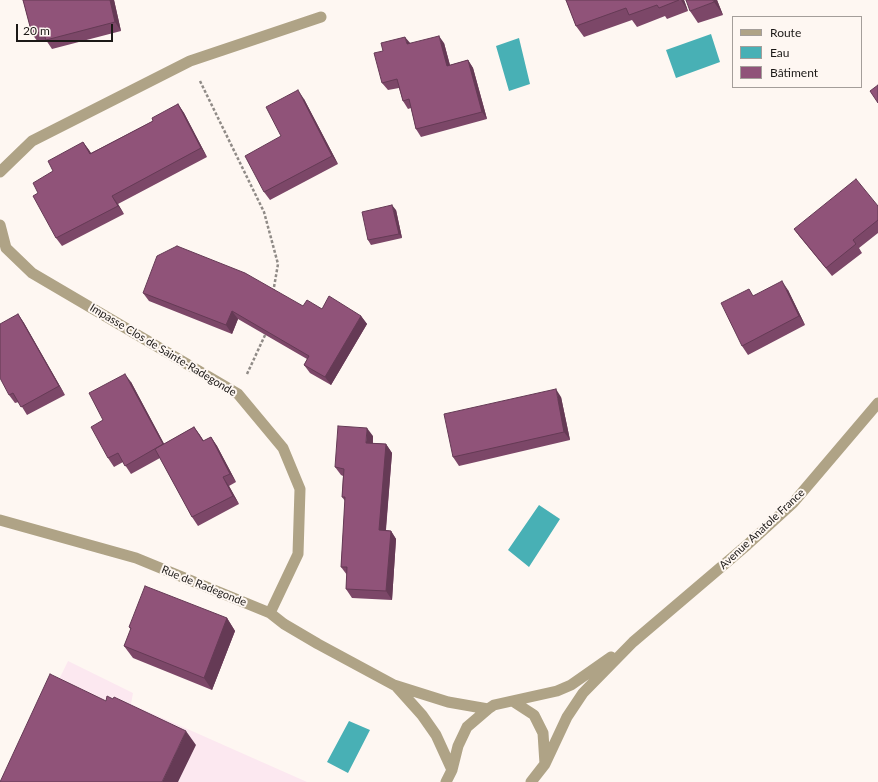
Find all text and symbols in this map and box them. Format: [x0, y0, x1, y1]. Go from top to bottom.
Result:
scale bar [18, 16, 115, 42]
legend [732, 16, 862, 88]
text: 20 m [23, 23, 50, 38]
text: Route [770, 25, 801, 40]
text: Eau [770, 45, 790, 60]
text: Bâtiment [770, 65, 818, 80]
street label: Impasse Clos de Sainte-Radegonde [87, 301, 239, 399]
street label: Avenue Anatole France [717, 486, 807, 572]
street label: Rue de Radegonde [160, 563, 248, 609]

